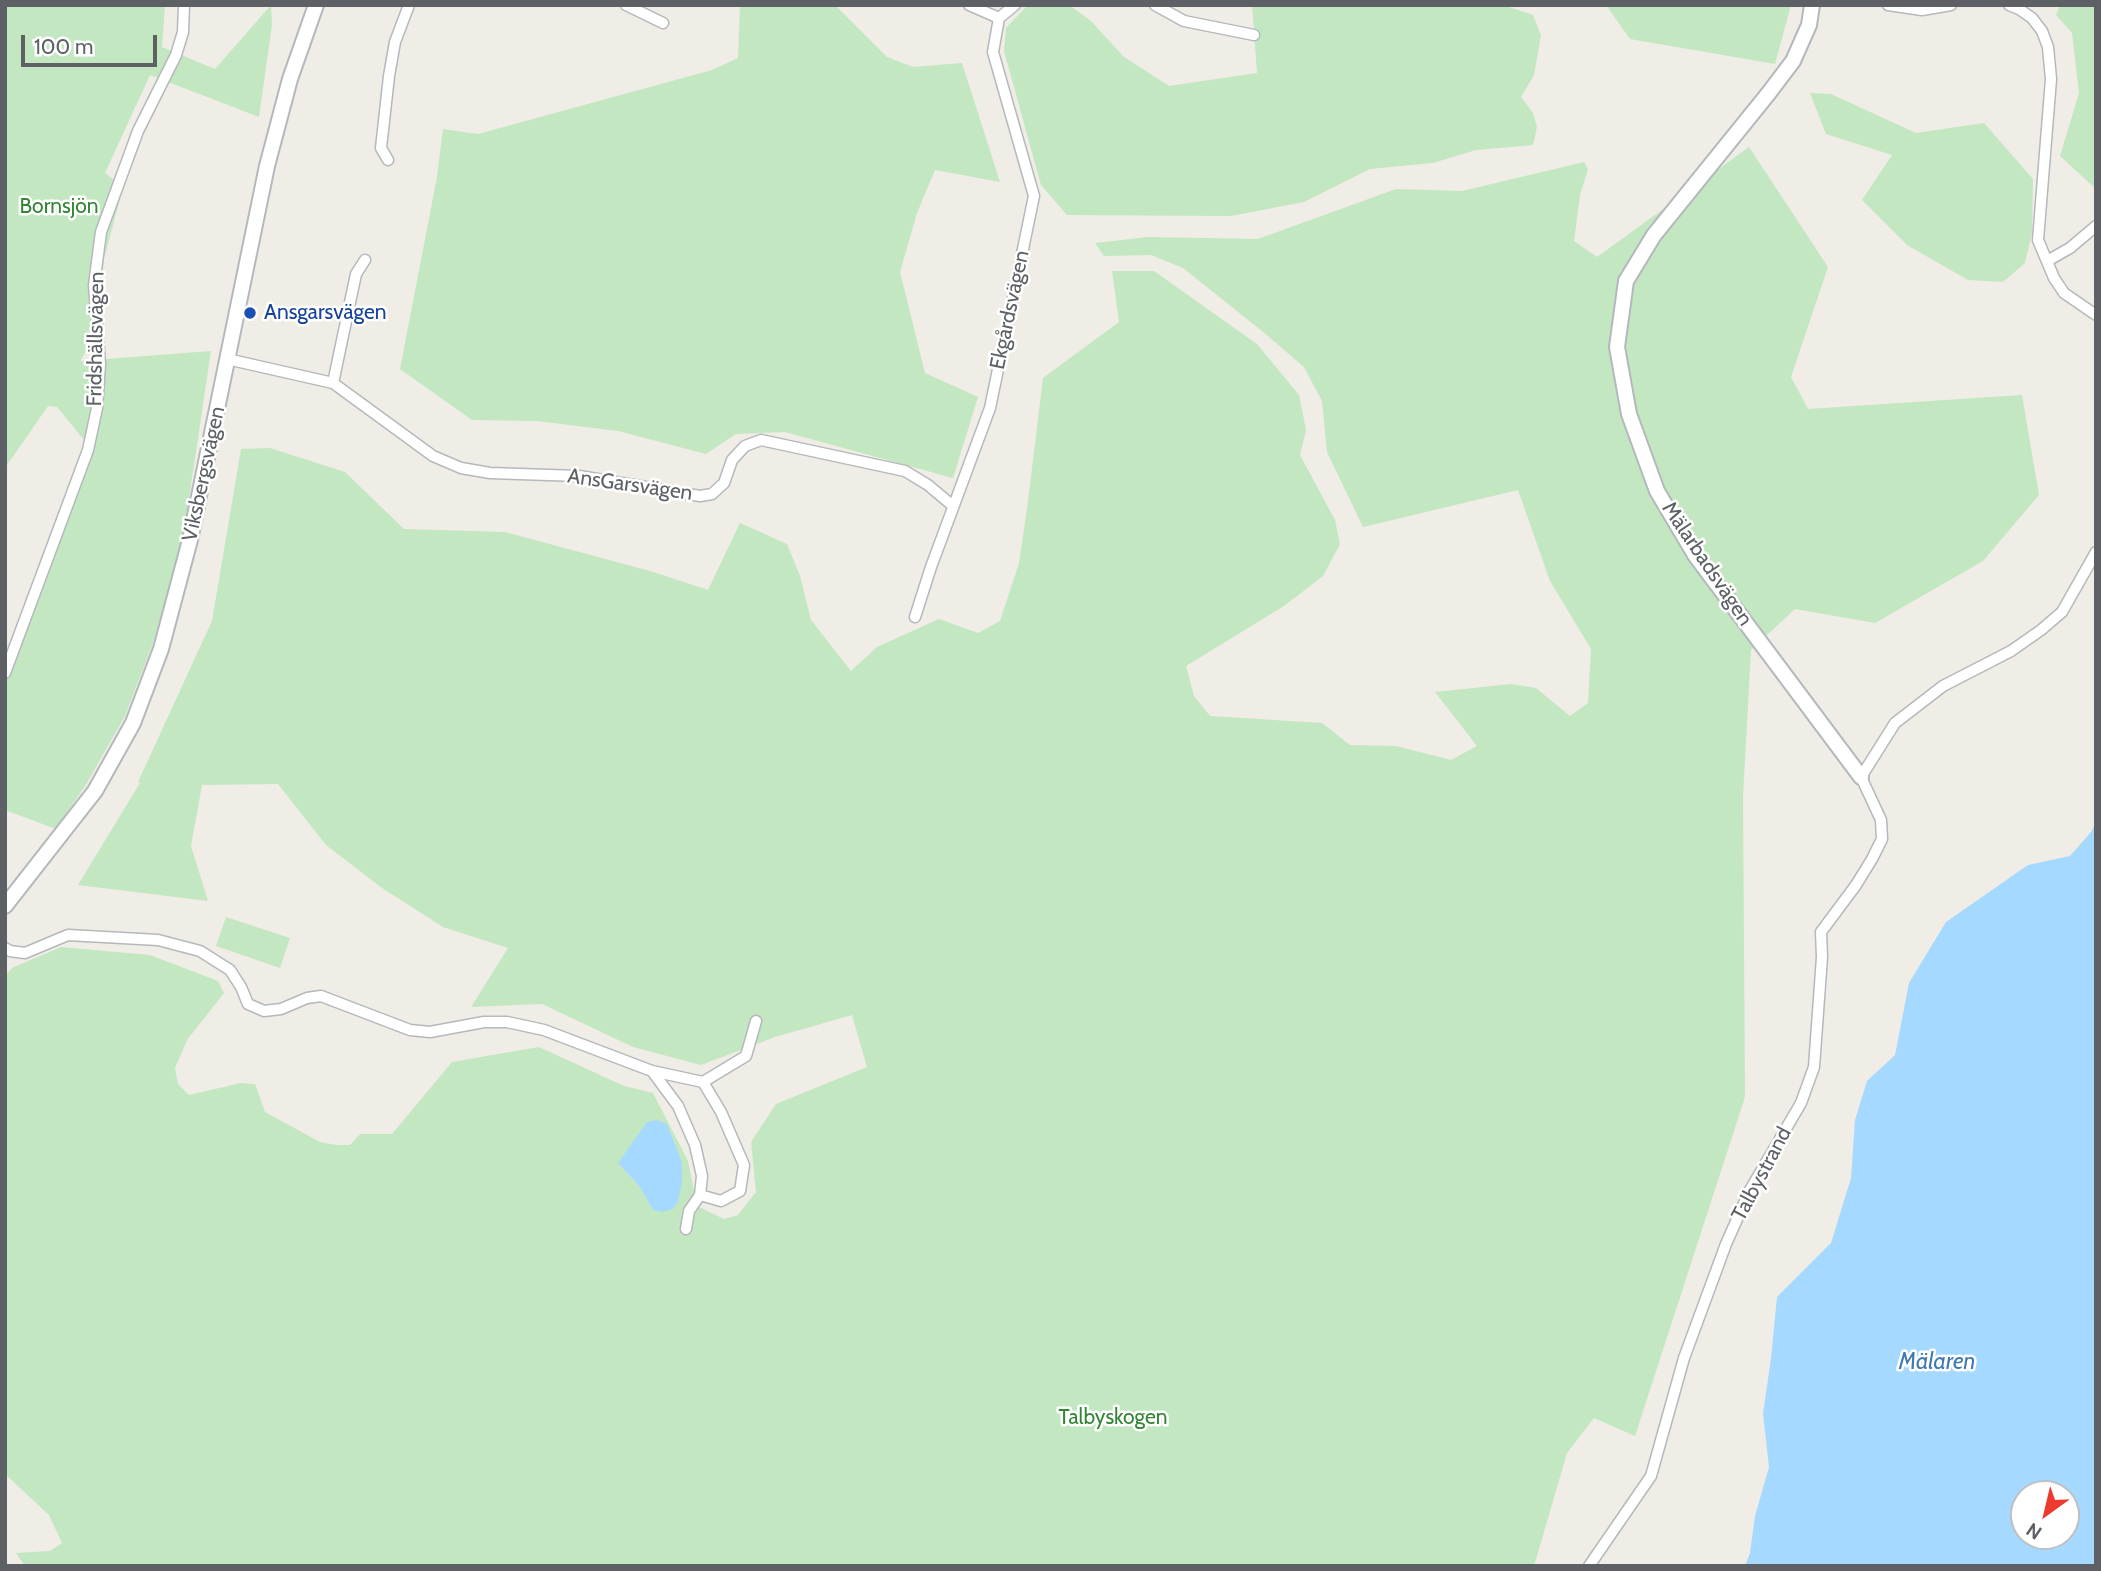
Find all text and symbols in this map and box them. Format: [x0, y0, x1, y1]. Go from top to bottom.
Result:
scale bar [24, 21, 161, 65]
text: 100 m [34, 34, 93, 59]
park label: Bornsjön [20, 194, 98, 220]
street label: Ekgårdsvägen [985, 248, 1035, 372]
street label: Fridshällsvägen [82, 271, 110, 407]
place label: Ansgarsvägen [264, 300, 386, 326]
marker: Ansgarsvägen [242, 305, 258, 321]
street label: Viksbergsvägen [177, 404, 231, 544]
street label: AnsGarsvägen [566, 464, 694, 506]
street label: Mälarbadsvägen [1656, 497, 1758, 631]
street label: Talbystrand [1727, 1123, 1797, 1225]
water label: Mälaren [1899, 1348, 1975, 1376]
park label: Talbyskogen [1058, 1405, 1168, 1431]
north arrow [2010, 1480, 2080, 1550]
text: N [2022, 1518, 2046, 1544]

